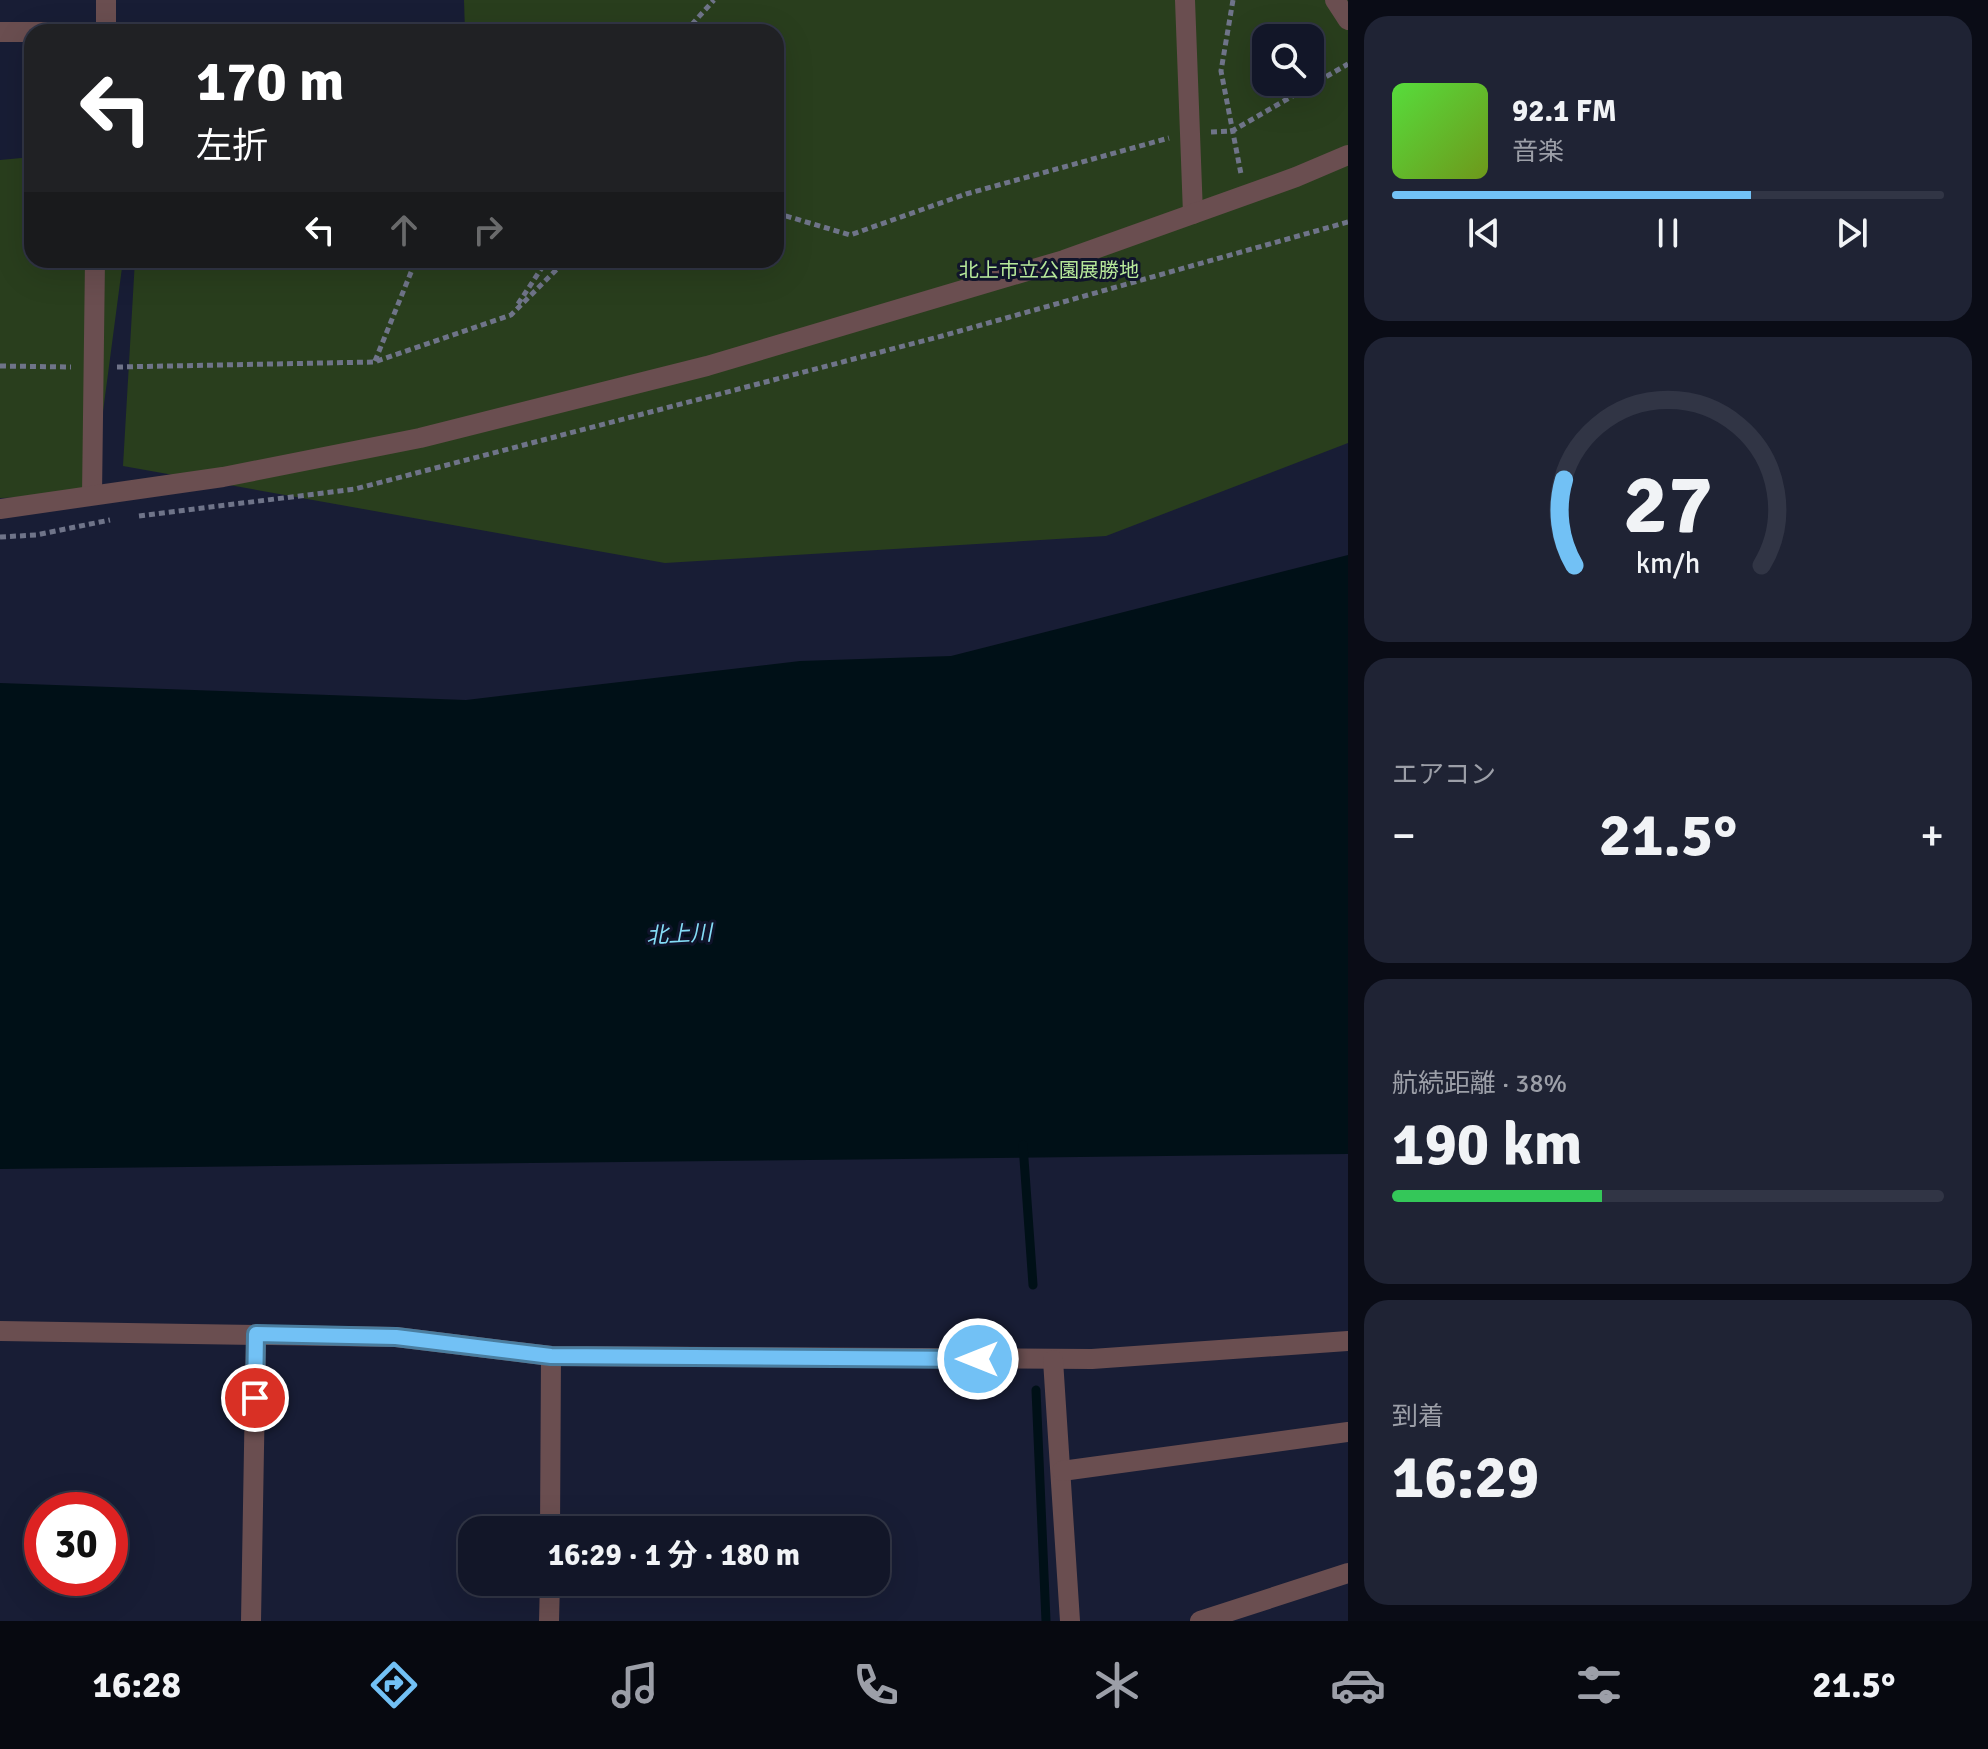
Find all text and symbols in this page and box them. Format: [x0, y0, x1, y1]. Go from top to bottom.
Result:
map controls [1252, 24, 1324, 96]
button: search [1252, 24, 1324, 96]
text: 170 m [196, 47, 344, 116]
icon: left [64, 56, 168, 160]
text: 92.1 FM [1512, 93, 1617, 130]
text: 左折 [196, 124, 268, 169]
text: 音楽 [1512, 136, 1564, 168]
icon: left [298, 208, 342, 252]
icon: ahead [382, 208, 426, 252]
icon: right [466, 208, 510, 252]
icon: previous [1462, 211, 1506, 255]
icon: pause [1646, 211, 1690, 255]
icon: next [1830, 211, 1874, 255]
park label: 北上市立公園展勝地 [959, 258, 1139, 283]
text: 27 [1623, 453, 1713, 555]
text: km/h [1636, 546, 1700, 581]
text: エアコン [1392, 759, 1496, 791]
text: 21.5° [1599, 799, 1737, 873]
text: − [1392, 809, 1416, 863]
text: + [1920, 809, 1944, 863]
water label: 北上川 [645, 919, 715, 949]
text: 航続距離 · 38% [1392, 1068, 1567, 1100]
text: 190 km [1392, 1108, 1582, 1182]
position arrow [936, 1317, 1020, 1401]
pin [221, 1364, 289, 1432]
icon: arrive [233, 1376, 277, 1420]
text: 到着 [1392, 1401, 1444, 1433]
text: 16:29 [1392, 1441, 1539, 1515]
speed limit sign: 30 [24, 1492, 128, 1596]
text: 16:29 · 1 分 · 180 m [548, 1537, 800, 1574]
icon: directions [366, 1657, 422, 1713]
icon: music [607, 1657, 663, 1713]
icon: phone [848, 1657, 904, 1713]
icon: climate [1089, 1657, 1145, 1713]
icon: car [1330, 1657, 1386, 1713]
icon: filters [1571, 1657, 1627, 1713]
text: 16:28 [93, 1663, 181, 1708]
text: 21.5° [1812, 1663, 1895, 1708]

